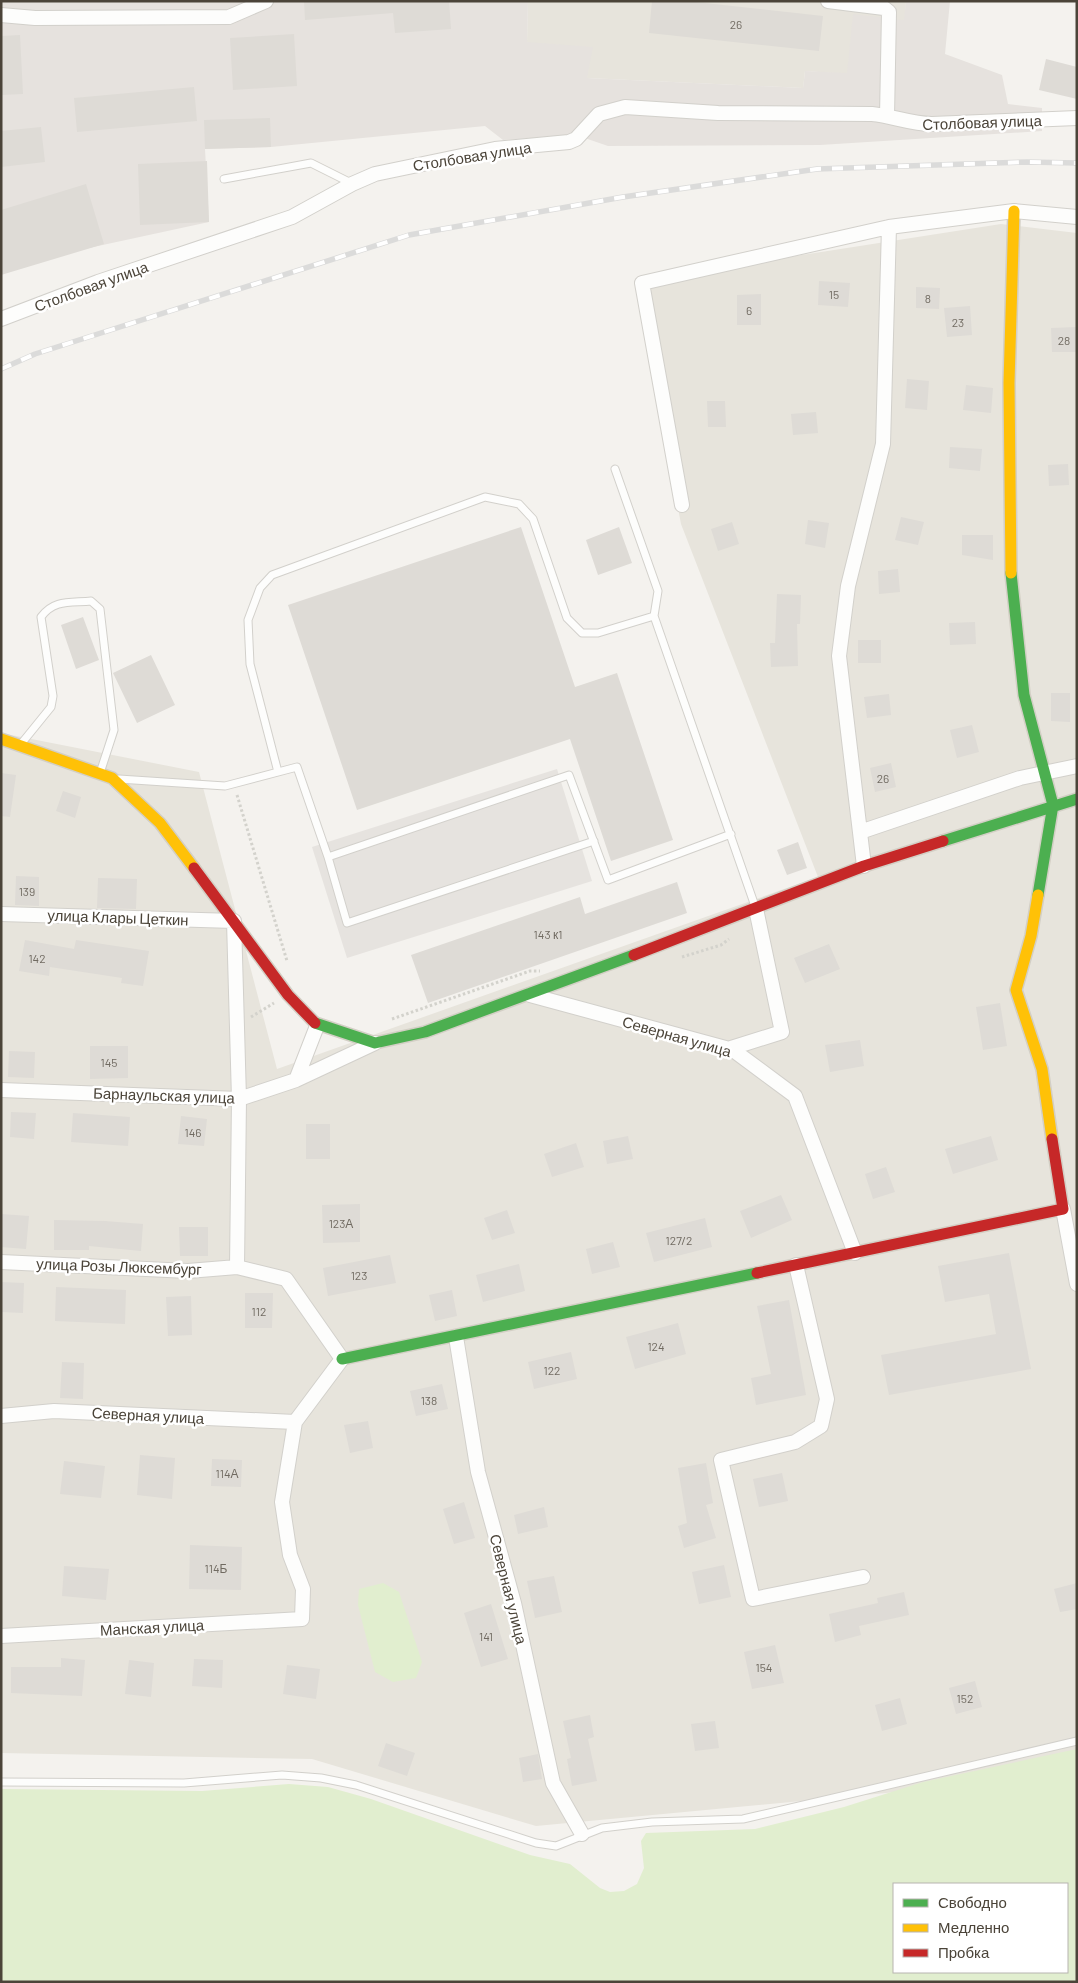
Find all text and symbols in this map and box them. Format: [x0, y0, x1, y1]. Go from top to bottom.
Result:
house number: 26 [730, 17, 742, 31]
street label: Столбовая улица [922, 111, 1043, 133]
street label: Столбовая улица [411, 138, 533, 174]
street label: Столбовая улица [32, 257, 151, 315]
house number: 15 [829, 287, 839, 301]
house number: 8 [925, 291, 931, 305]
house number: 6 [746, 303, 752, 317]
house number: 23 [952, 315, 964, 329]
house number: 28 [1058, 333, 1070, 347]
house number: 26 [877, 771, 889, 785]
house number: 139 [19, 884, 35, 898]
street label: улица Клары Цеткин [47, 906, 189, 928]
house number: 143 к1 [534, 927, 562, 941]
house number: 142 [28, 951, 46, 965]
street label: Северная улица [620, 1012, 734, 1060]
house number: 145 [101, 1055, 117, 1069]
street label: Барнаульская улица [93, 1084, 236, 1106]
house number: 146 [185, 1125, 202, 1139]
house number: 123А [329, 1216, 353, 1230]
house number: 127/2 [666, 1233, 692, 1247]
street label: улица Розы Люксембург [36, 1254, 203, 1278]
house number: 123 [351, 1268, 367, 1282]
house number: 112 [252, 1304, 266, 1318]
house number: 124 [647, 1339, 665, 1353]
house number: 122 [543, 1363, 561, 1377]
house number: 138 [421, 1393, 437, 1407]
street label: Северная улица [91, 1403, 205, 1427]
house number: 114А [215, 1466, 239, 1480]
street label: Северная улица [487, 1532, 532, 1646]
house number: 114Б [205, 1561, 228, 1575]
street label: Манская улица [99, 1615, 205, 1639]
house number: 141 [479, 1629, 493, 1643]
house number: 154 [756, 1660, 772, 1674]
house number: 152 [957, 1691, 973, 1705]
legend [893, 1883, 1068, 1973]
text: Свободно [938, 1893, 1007, 1911]
text: Медленно [938, 1918, 1009, 1936]
text: Пробка [938, 1943, 990, 1961]

